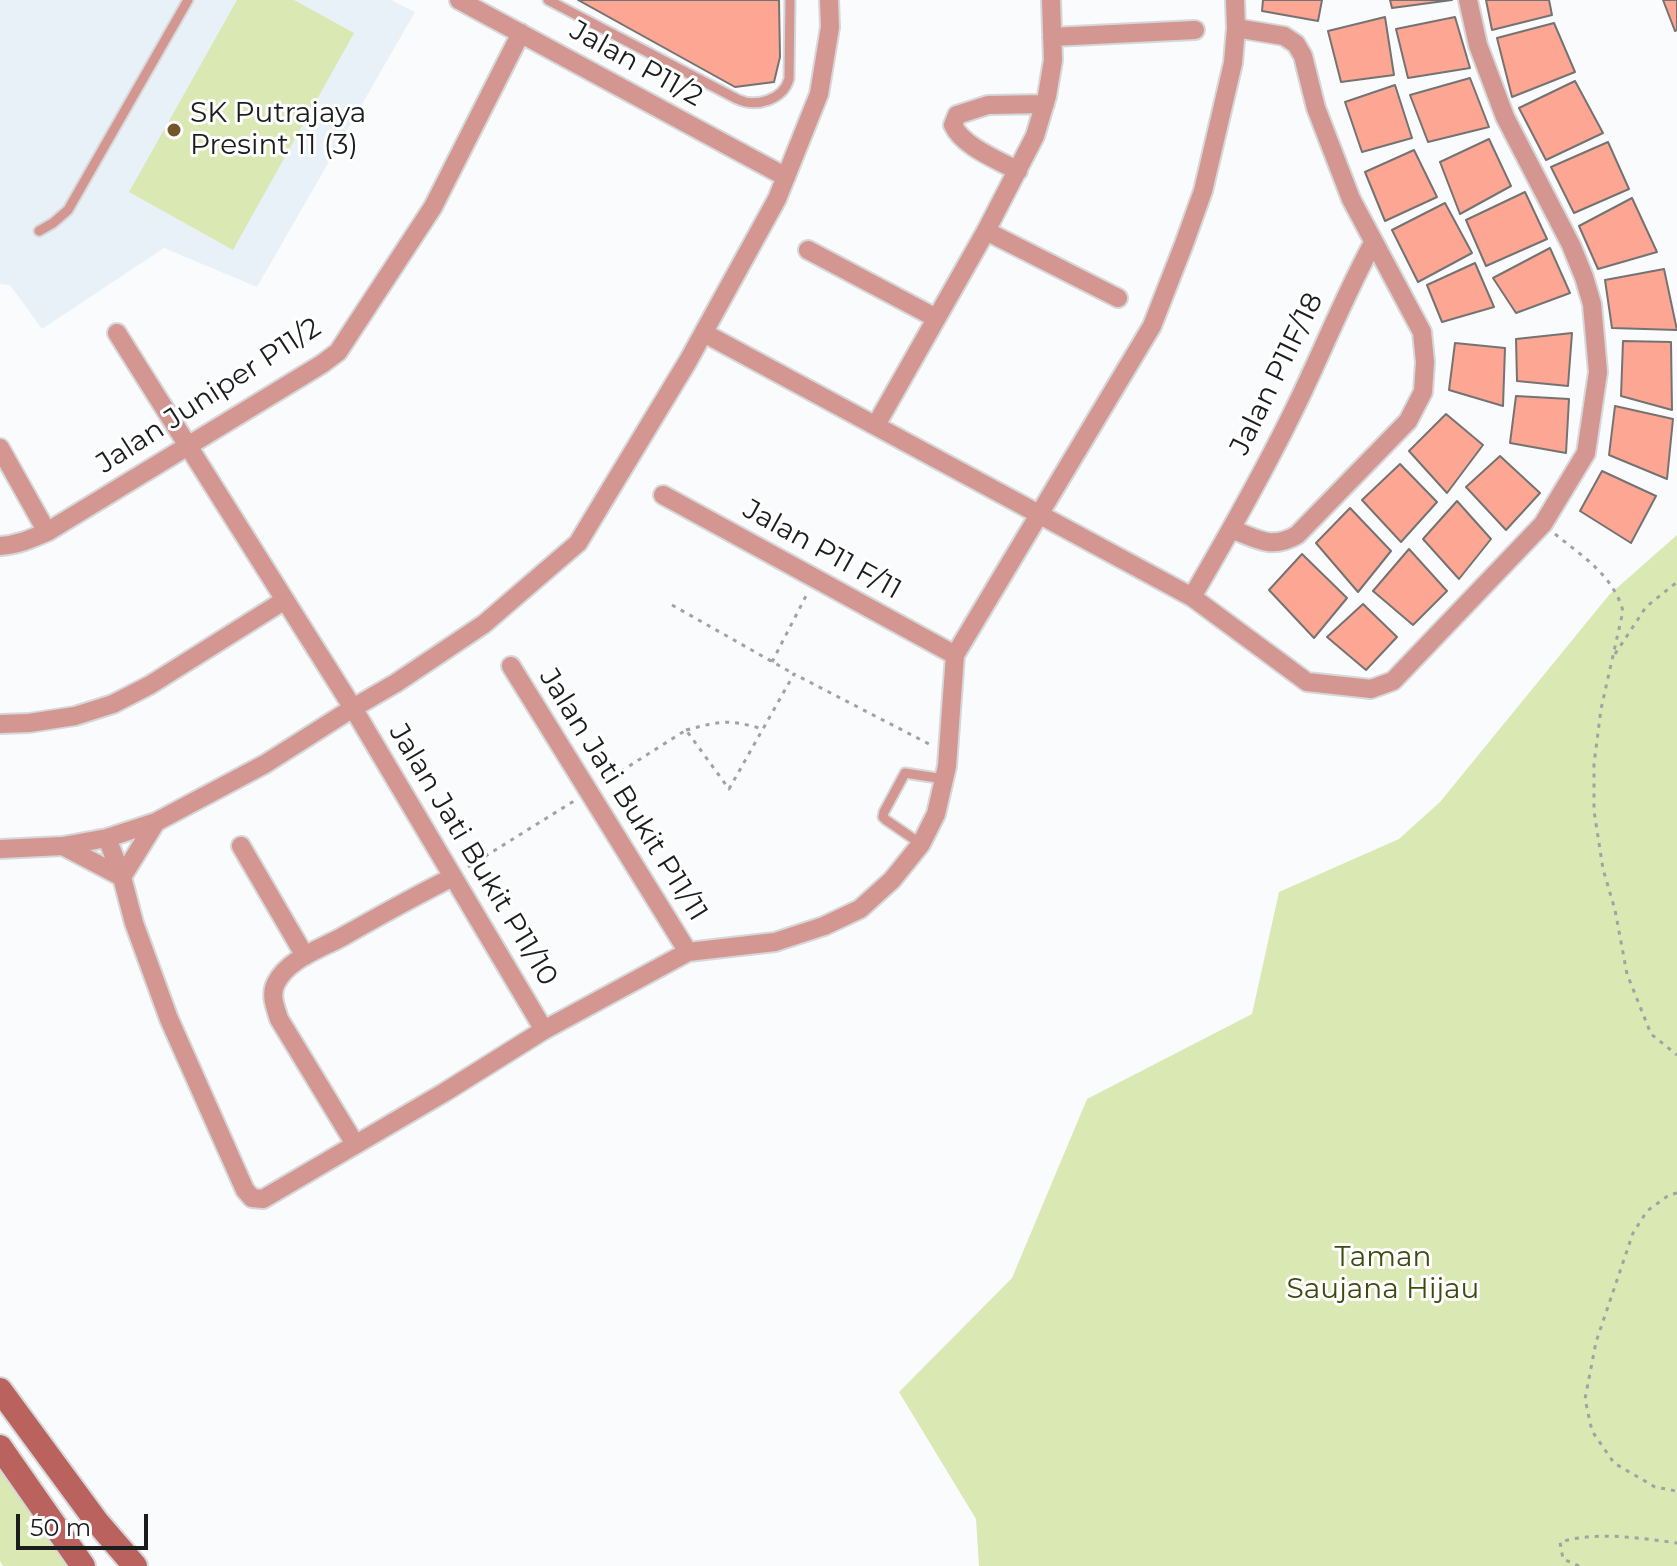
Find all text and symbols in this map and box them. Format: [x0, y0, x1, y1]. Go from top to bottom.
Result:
street label: Jalan P11/2 [564, 14, 708, 114]
place label: SK Putrajaya Presint 11 (3) [190, 97, 366, 163]
marker: SK Putrajaya Presint 11 (3) [165, 121, 183, 139]
street label: Jalan P11F/18 [1223, 288, 1331, 460]
street label: Jalan Juniper P11/2 [91, 311, 327, 481]
street label: Jalan P11 F/11 [737, 493, 907, 607]
street label: Jalan Jati Bukit P11/11 [532, 663, 714, 927]
street label: Jalan Jati Bukit P11/10 [381, 718, 565, 992]
park label: Taman Saujana Hijau [1287, 1241, 1479, 1307]
scale bar [20, 1498, 152, 1548]
text: 50 m [30, 1513, 91, 1542]

